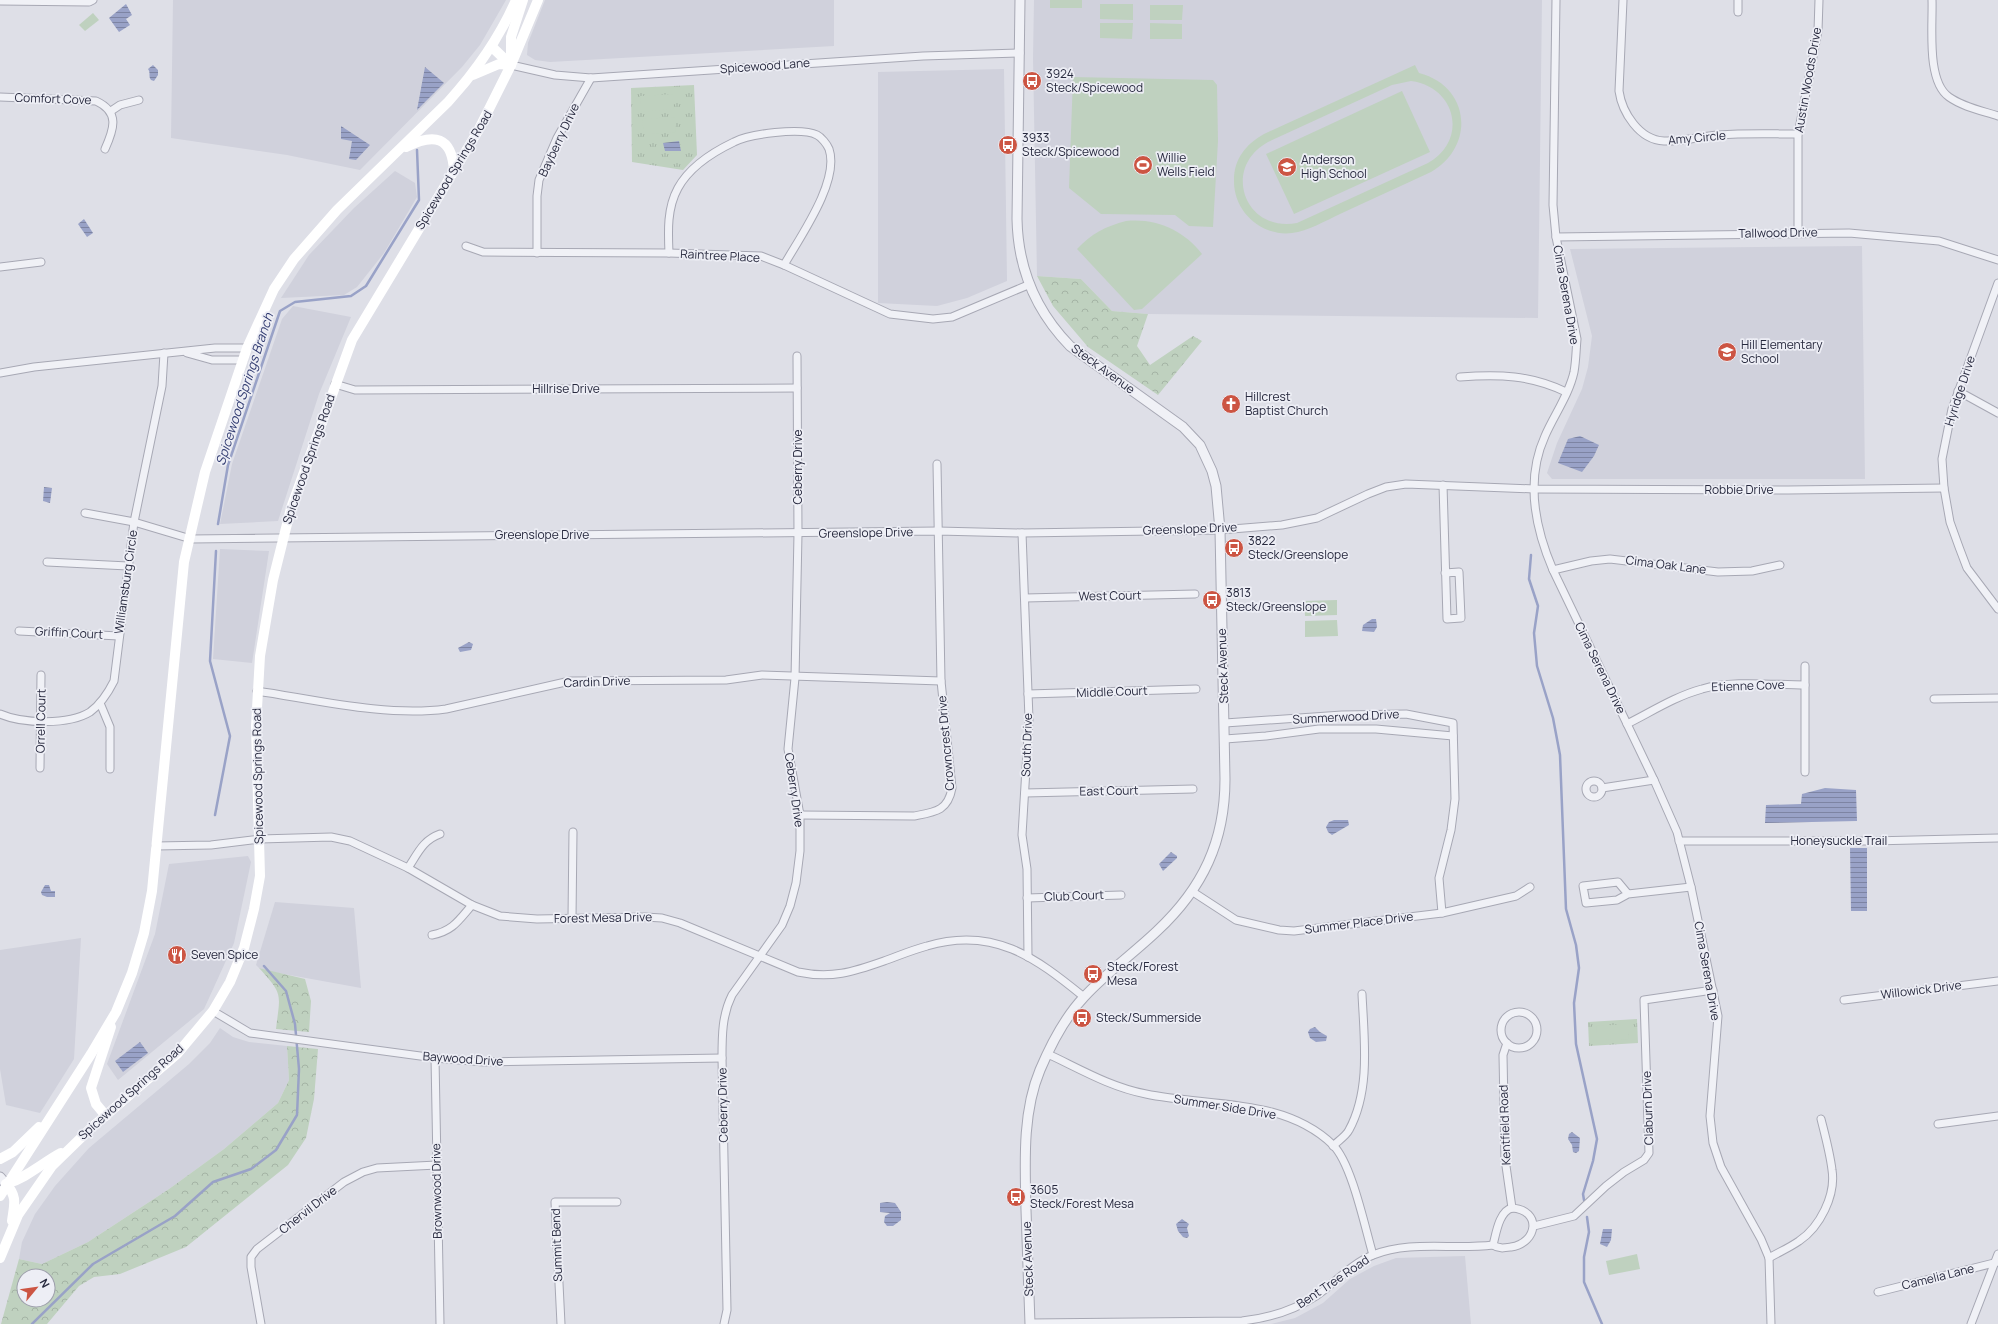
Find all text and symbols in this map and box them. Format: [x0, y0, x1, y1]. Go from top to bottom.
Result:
street label: Austin Woods Drive [1790, 26, 1825, 134]
street label: Spicewood Lane [719, 54, 811, 77]
place label: 3924 Steck/Spicewood [1046, 65, 1143, 96]
bus stop icon: 3924 Steck/Spicewood [1021, 70, 1043, 92]
street label: Comfort Cove [14, 89, 92, 108]
street label: Bayberry Drive [534, 100, 583, 179]
street label: Spicewood Springs Road [411, 107, 496, 233]
street label: Amy Circle [1667, 127, 1727, 149]
place label: 3933 Steck/Spicewood [1022, 129, 1119, 160]
bus stop icon: 3933 Steck/Spicewood [997, 134, 1019, 156]
place label: Willie Wells Field [1157, 149, 1215, 180]
place label: Anderson High School [1301, 151, 1367, 182]
sports icon: Willie Wells Field [1132, 154, 1154, 176]
school or university icon: Anderson High School [1276, 156, 1298, 178]
street label: Tallwood Drive [1738, 223, 1818, 242]
street label: Cima Serena Drive [1549, 244, 1584, 346]
street label: Raintree Place [680, 245, 760, 266]
water label: Spicewood Springs Branch [211, 309, 278, 467]
place label: Hill Elementary School [1741, 336, 1823, 367]
street label: Steck Avenue [1068, 340, 1139, 398]
school or university icon: Hill Elementary School [1716, 341, 1738, 363]
street label: Hyridge Drive [1940, 353, 1979, 428]
street label: Hillrise Drive [532, 380, 600, 397]
place label: Hillcrest Baptist Church [1245, 388, 1328, 419]
street label: Spicewood Springs Road [278, 392, 339, 526]
church icon: Hillcrest Baptist Church [1220, 393, 1242, 415]
street label: Ceberry Drive [789, 429, 806, 505]
street label: Robbie Drive [1704, 481, 1774, 498]
street label: Greenslope Drive [1143, 518, 1237, 539]
street label: Greenslope Drive [819, 523, 913, 542]
street label: Greenslope Drive [495, 526, 589, 543]
street label: Williamsburg Circle [110, 529, 141, 635]
place label: 3822 Steck/Greenslope [1248, 532, 1348, 563]
bus stop icon: 3822 Steck/Greenslope [1223, 537, 1245, 559]
street label: Cima Oak Lane [1625, 551, 1707, 578]
place label: 3813 Steck/Greenslope [1226, 584, 1326, 615]
street label: West Court [1078, 586, 1142, 605]
bus stop icon: 3813 Steck/Greenslope [1201, 589, 1223, 611]
street label: Cima Serena Drive [1571, 619, 1630, 717]
street label: Griffin Court [35, 622, 104, 643]
street label: Steck Avenue [1213, 628, 1232, 704]
street label: Cardin Drive [563, 672, 631, 691]
street label: Etienne Cove [1711, 676, 1785, 695]
street label: Middle Court [1076, 682, 1148, 701]
street label: Orrell Court [31, 689, 50, 753]
street label: Crowncrest Drive [933, 695, 958, 791]
street label: Summerwood Drive [1292, 705, 1400, 728]
street label: Spicewood Springs Road [248, 708, 267, 844]
street label: South Drive [1017, 713, 1036, 777]
street label: Ceberry Drive [781, 752, 808, 828]
street label: East Court [1079, 781, 1139, 800]
street label: Honeysuckle Trail [1791, 832, 1887, 849]
street label: Club Court [1044, 886, 1104, 905]
street label: Summer Place Drive [1304, 907, 1414, 938]
street label: Forest Mesa Drive [554, 908, 652, 927]
street label: Cima Serena Drive [1690, 920, 1725, 1022]
restaurant icon: Seven Spice [166, 944, 188, 966]
place label: Seven Spice [191, 946, 258, 963]
place label: Steck/Forest Mesa [1107, 958, 1179, 989]
bus stop icon: Steck/Forest Mesa [1082, 963, 1104, 985]
street label: Willowick Drive [1880, 976, 1962, 1003]
bus stop icon: Steck/Summerside [1071, 1007, 1093, 1029]
place label: Steck/Summerside [1096, 1009, 1201, 1026]
street label: Spicewood Springs Road [74, 1040, 187, 1144]
street label: Baywood Drive [422, 1047, 504, 1070]
street label: Ceberry Drive [713, 1067, 732, 1143]
street label: Claburn Drive [1638, 1071, 1657, 1145]
street label: Kentfield Road [1495, 1085, 1514, 1166]
street label: Summer Side Drive [1173, 1090, 1277, 1123]
street label: Brownwood Drive [427, 1143, 446, 1239]
place label: 3605 Steck/Forest Mesa [1030, 1181, 1134, 1212]
street label: Chervil Drive [275, 1182, 340, 1238]
bus stop icon: 3605 Steck/Forest Mesa [1005, 1186, 1027, 1208]
street label: Summit Bend [547, 1208, 566, 1282]
street label: Steck Avenue [1018, 1221, 1037, 1297]
street label: Bent Tree Road [1293, 1251, 1372, 1312]
street label: Camelia Lane [1900, 1259, 1976, 1294]
north arrow [16, 1268, 56, 1308]
text: N [37, 1276, 54, 1290]

